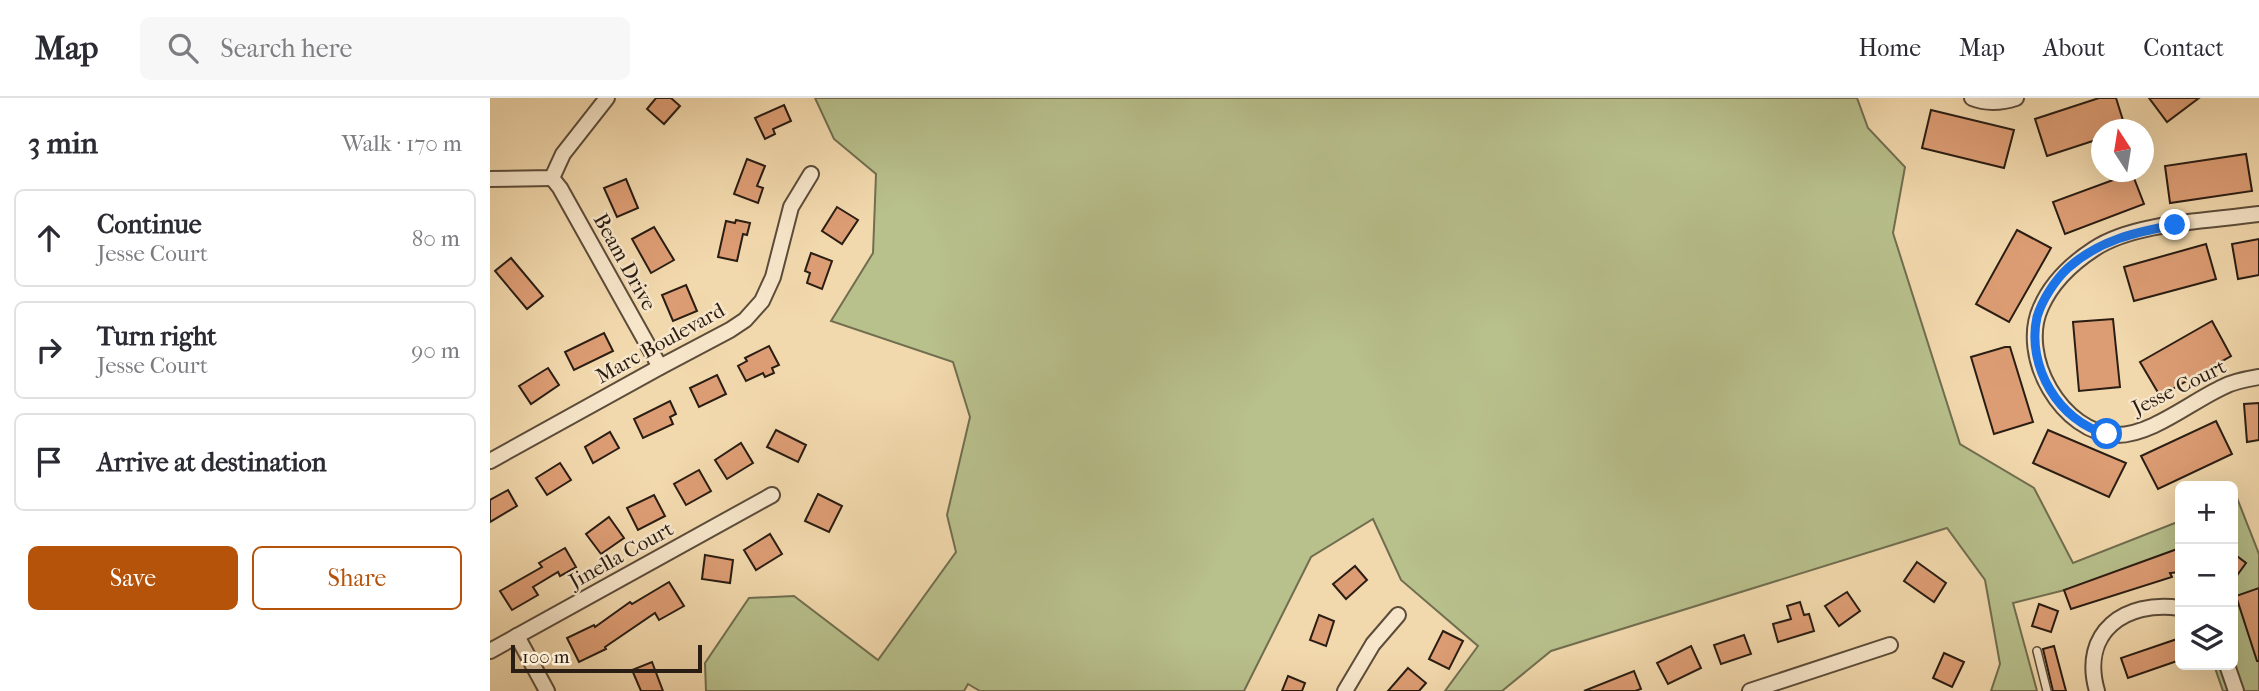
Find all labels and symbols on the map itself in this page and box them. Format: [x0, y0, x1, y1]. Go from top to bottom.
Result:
north arrow [2091, 119, 2154, 182]
street label: Beam Drive [589, 209, 661, 315]
route end [2159, 209, 2190, 240]
street label: Marc Boulevard [591, 297, 729, 388]
street label: Jesse Court [2126, 354, 2230, 421]
route start [2091, 418, 2122, 449]
street label: Jinella Court [563, 516, 678, 594]
scale bar [511, 642, 702, 674]

